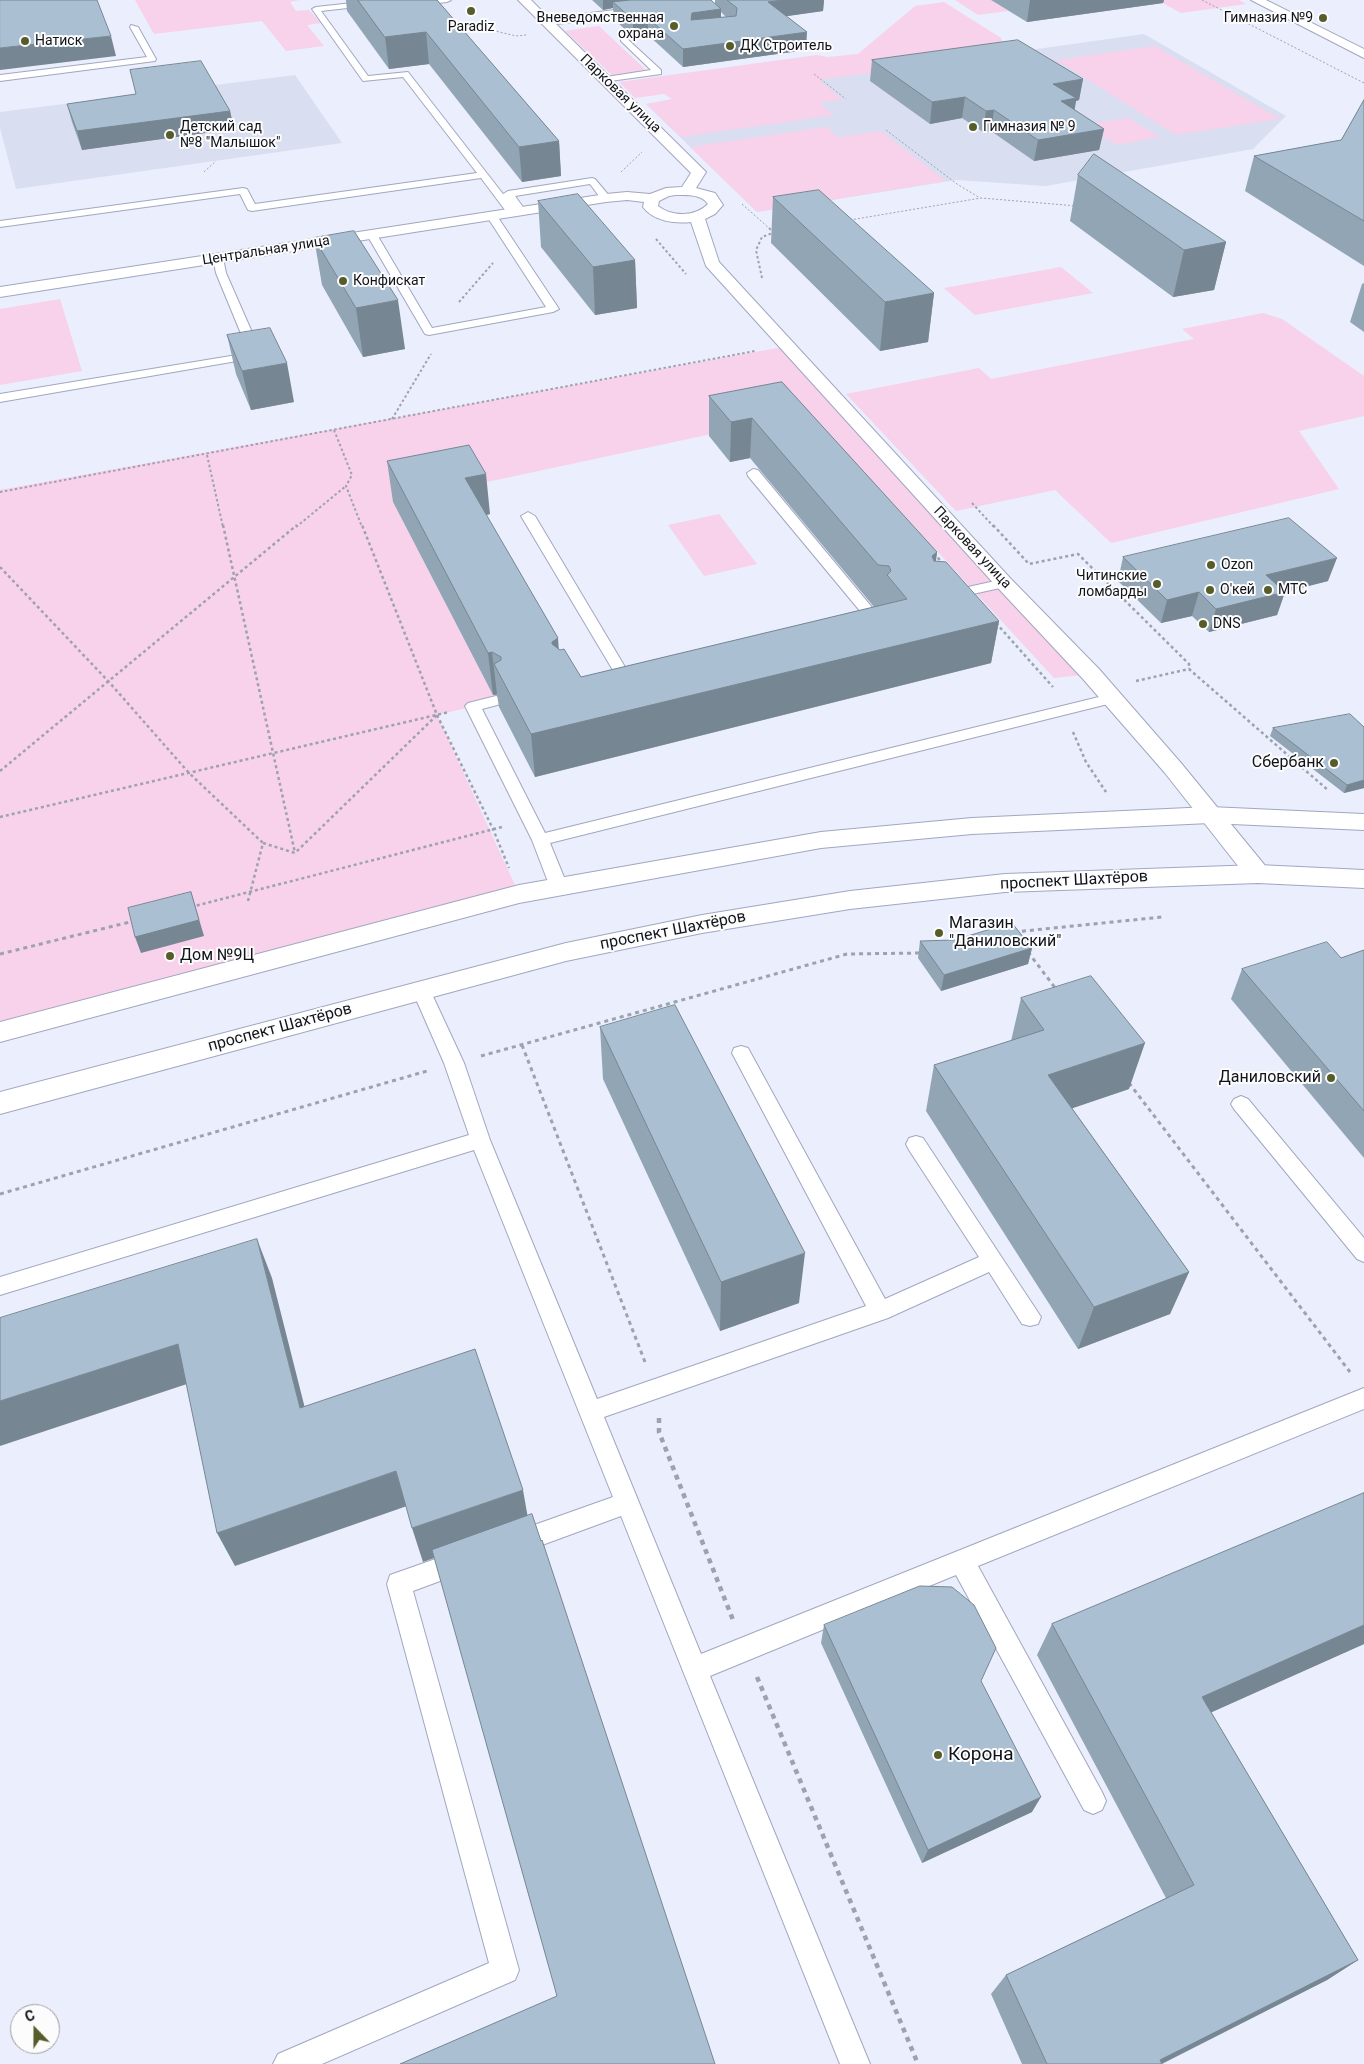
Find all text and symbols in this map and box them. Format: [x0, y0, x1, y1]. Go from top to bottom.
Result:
marker: Paradiz [465, 5, 477, 17]
place label: Вневедомственная охрана [537, 10, 664, 42]
place label: Гимназия №9 [1224, 10, 1313, 26]
marker: Гимназия №9 [1317, 12, 1329, 24]
place label: Paradiz [448, 19, 494, 35]
marker: Вневедомственная охрана [668, 20, 680, 32]
place label: Натиск [35, 33, 82, 49]
marker: Натиск [19, 35, 31, 47]
place label: ДК Строитель [740, 38, 832, 54]
marker: ДК Строитель [724, 40, 736, 52]
street label: Парковая улица [576, 51, 664, 137]
place label: Детский сад №8 "Малышок" [180, 119, 280, 152]
place label: Гимназия № 9 [983, 119, 1076, 135]
marker: Гимназия № 9 [967, 121, 979, 133]
marker: Детский сад №8 "Малышок" [164, 129, 176, 141]
street label: Центральная улица [201, 233, 331, 269]
place label: Конфискат [353, 273, 425, 289]
marker: Конфискат [337, 275, 349, 287]
street label: Парковая улица [930, 503, 1014, 593]
place label: Ozon [1221, 557, 1253, 573]
marker: Ozon [1205, 559, 1217, 571]
place label: Читинские ломбарды [1076, 568, 1147, 600]
marker: Читинские ломбарды [1151, 578, 1163, 590]
place label: О'кей [1220, 582, 1255, 598]
place label: МТС [1278, 582, 1307, 598]
marker: О'кей [1204, 584, 1216, 596]
marker: МТС [1262, 584, 1274, 596]
place label: DNS [1213, 616, 1240, 632]
marker: DNS [1197, 618, 1209, 630]
place label: Сбербанк [1252, 753, 1324, 773]
marker: Сбербанк [1328, 757, 1340, 769]
street label: проспект Шахтёров [999, 868, 1149, 894]
street label: проспект Шахтёров [598, 907, 748, 955]
place label: Магазин "Даниловский" [949, 914, 1061, 952]
marker: Магазин "Даниловский" [933, 927, 945, 939]
place label: Дом №9Ц [180, 946, 254, 966]
marker: Дом №9Ц [164, 950, 176, 962]
street label: проспект Шахтёров [206, 1000, 354, 1056]
place label: Даниловский [1219, 1068, 1321, 1088]
marker: Даниловский [1325, 1072, 1337, 1084]
place label: Корона [948, 1744, 1014, 1766]
marker: Корона [932, 1749, 944, 1761]
north arrow [10, 2004, 60, 2054]
text: С [22, 2007, 37, 2025]

